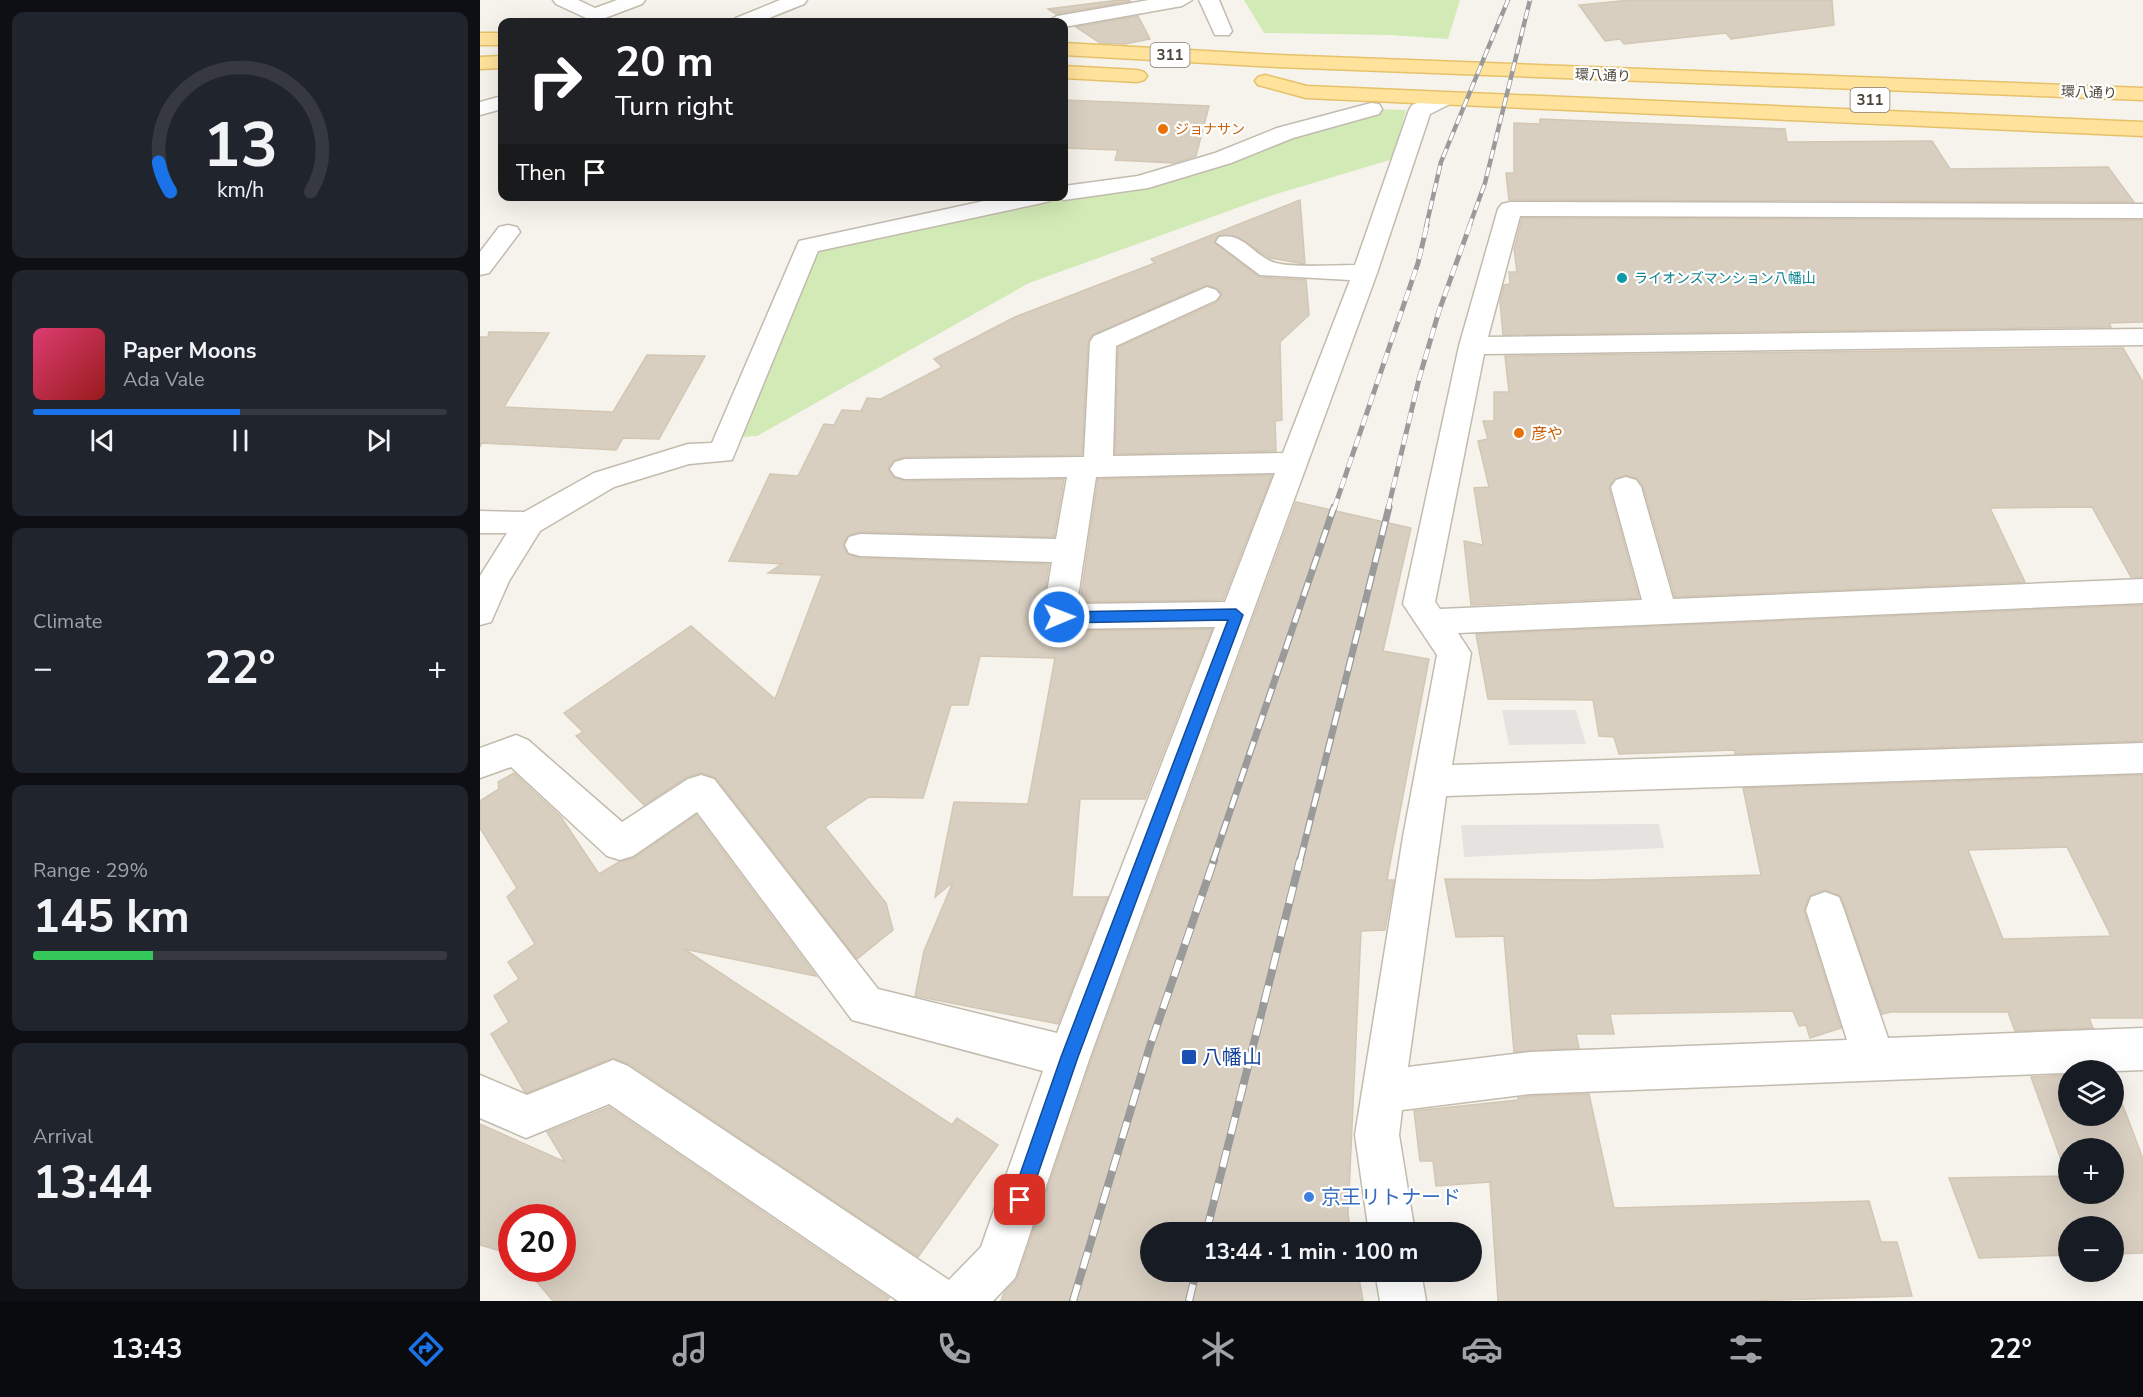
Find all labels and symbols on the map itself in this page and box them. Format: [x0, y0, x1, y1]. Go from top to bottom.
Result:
road number: 311 [1150, 43, 1190, 67]
street label: 環八通り [1575, 65, 1631, 86]
street label: 環八通り [2061, 82, 2117, 103]
road number: 311 [1850, 88, 1890, 112]
place label: ジョナサン [1175, 120, 1245, 139]
marker: ジョナサン [1156, 122, 1170, 136]
place label: ライオンズマンション八幡山 [1634, 269, 1816, 288]
marker: ライオンズマンション八幡山 [1615, 271, 1629, 285]
place label: 彦や [1531, 423, 1563, 445]
marker: 彦や [1512, 426, 1526, 440]
position arrow [1027, 585, 1091, 649]
place label: 八幡山 [1202, 1044, 1262, 1071]
marker: 八幡山 [1180, 1048, 1198, 1066]
pin [994, 1174, 1045, 1225]
place label: 京王リトナード [1321, 1184, 1461, 1211]
marker: 京王リトナード [1302, 1190, 1316, 1204]
speed limit sign: 20 [498, 1204, 576, 1282]

